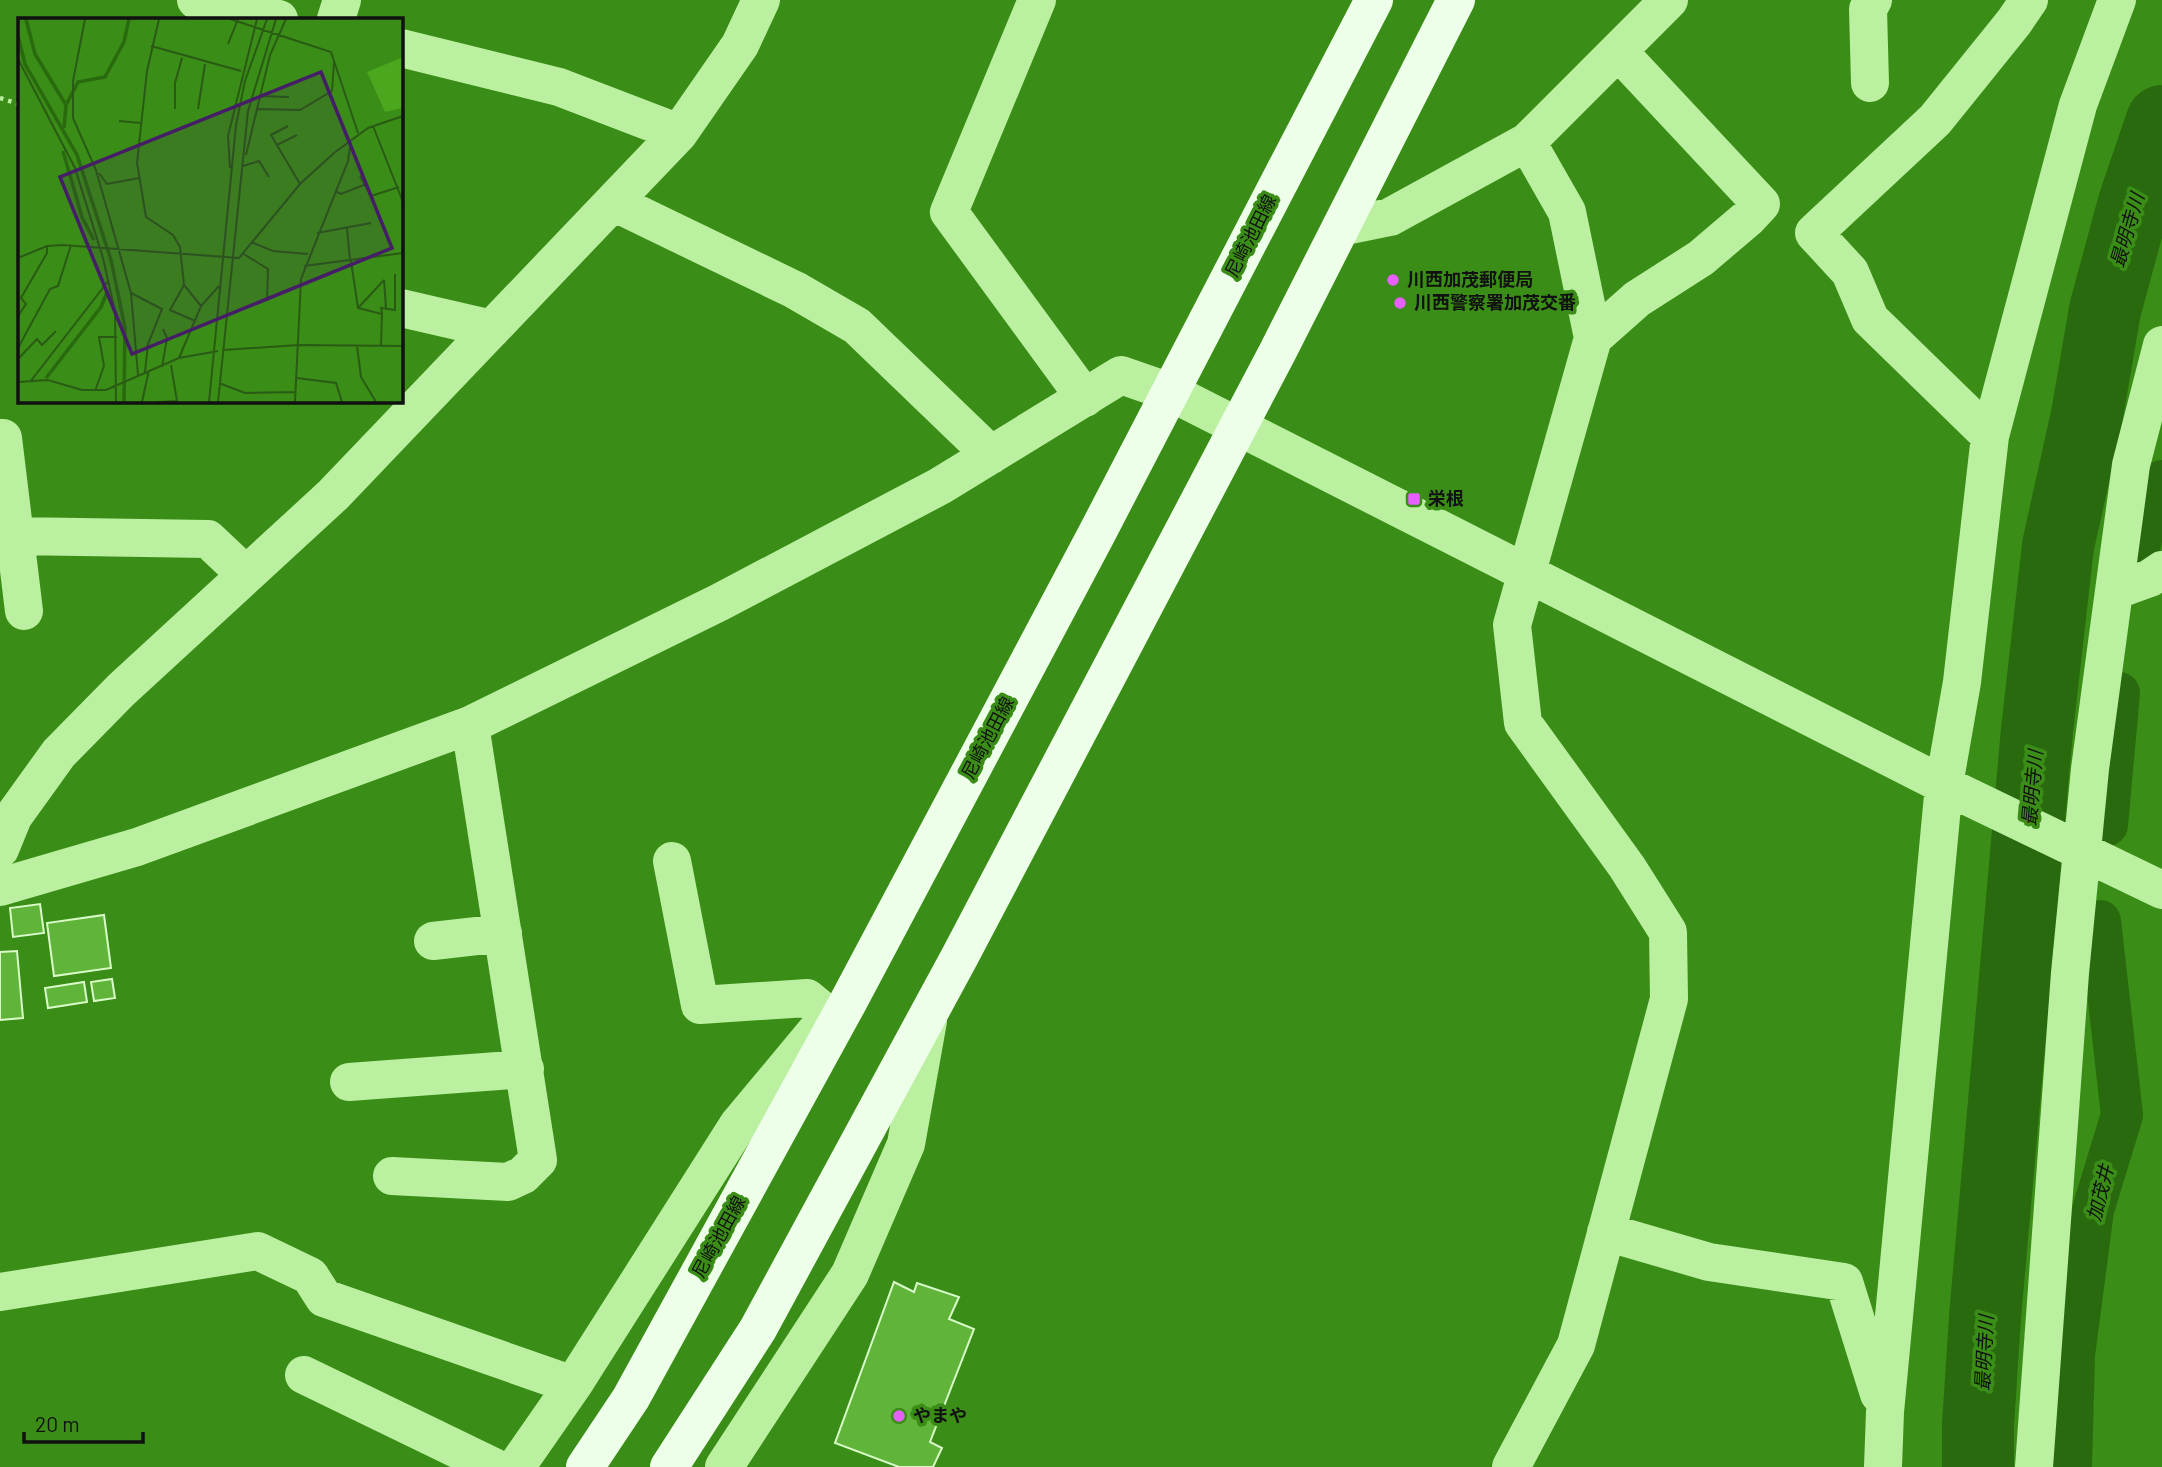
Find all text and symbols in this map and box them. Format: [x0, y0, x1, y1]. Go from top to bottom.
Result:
inset map [18, 18, 402, 402]
water label: 最明寺川 [2105, 188, 2149, 270]
street label: 尼崎池田線 [1220, 190, 1280, 281]
place label: 川西加茂郵便局 [1407, 268, 1533, 290]
marker: 川西加茂郵便局 [1385, 272, 1401, 288]
place label: 川西警察署加茂交番 [1414, 291, 1576, 313]
marker: 川西警察署加茂交番 [1392, 295, 1408, 311]
place label: 栄根 [1428, 487, 1464, 509]
marker: 栄根 [1406, 491, 1422, 507]
street label: 尼崎池田線 [956, 693, 1018, 782]
water label: 最明寺川 [2017, 747, 2046, 827]
water label: 加茂井 [2081, 1161, 2118, 1223]
street label: 尼崎池田線 [687, 1192, 750, 1281]
water label: 最明寺川 [1970, 1312, 1997, 1392]
scale bar [24, 1400, 144, 1444]
place label: やまや [913, 1404, 967, 1426]
marker: やまや [891, 1408, 907, 1424]
text: 20 m [35, 1411, 80, 1436]

